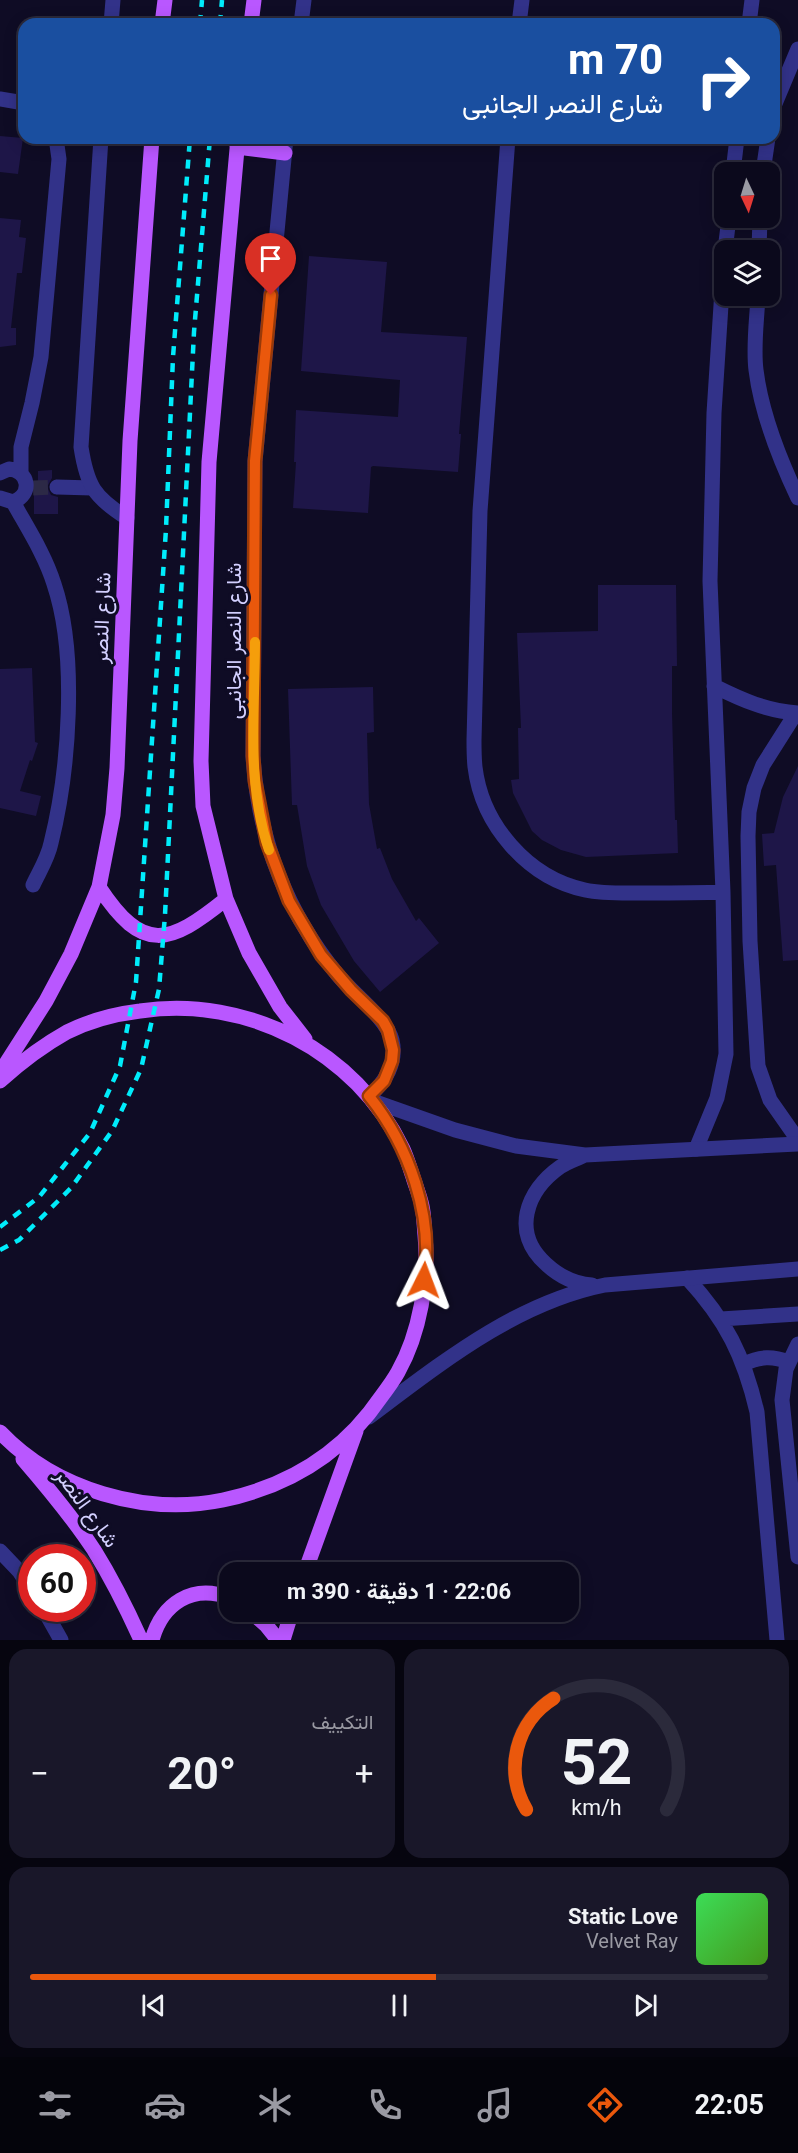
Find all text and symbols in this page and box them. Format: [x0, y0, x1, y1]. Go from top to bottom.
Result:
text: 70 m [568, 35, 663, 84]
icon: right [684, 42, 762, 120]
text: شارع النصر الجانبى [462, 88, 663, 120]
north arrow [714, 162, 780, 228]
map controls [714, 162, 780, 306]
pin [245, 233, 296, 295]
button: layers [714, 240, 780, 306]
icon: arrive [254, 242, 287, 275]
street label: شارع النصر الجانبى [222, 563, 248, 719]
street label: شارع النصر [88, 572, 118, 665]
position arrow [392, 1248, 456, 1312]
street label: شارع النصر [48, 1463, 124, 1553]
speed limit sign: 60 [18, 1544, 96, 1622]
text: 22:06 · 1 دقيقة · 390 m [287, 1579, 511, 1604]
text: التكييف [311, 1710, 374, 1734]
text: 52 [560, 1726, 632, 1799]
text: 20° [167, 1747, 236, 1800]
text: − [30, 1754, 49, 1793]
text: + [355, 1754, 374, 1793]
text: km/h [571, 1796, 621, 1821]
text: Static Love [568, 1904, 678, 1929]
text: Velvet Ray [586, 1929, 678, 1953]
icon: previous [137, 1989, 170, 2022]
icon: pause [383, 1989, 416, 2022]
icon: next [629, 1989, 662, 2022]
icon: filters [34, 2084, 76, 2126]
icon: car [144, 2084, 186, 2126]
icon: climate [254, 2084, 296, 2126]
icon: phone [364, 2084, 406, 2126]
icon: music [474, 2084, 516, 2126]
icon: directions [584, 2084, 626, 2126]
text: 22:05 [694, 2089, 764, 2121]

